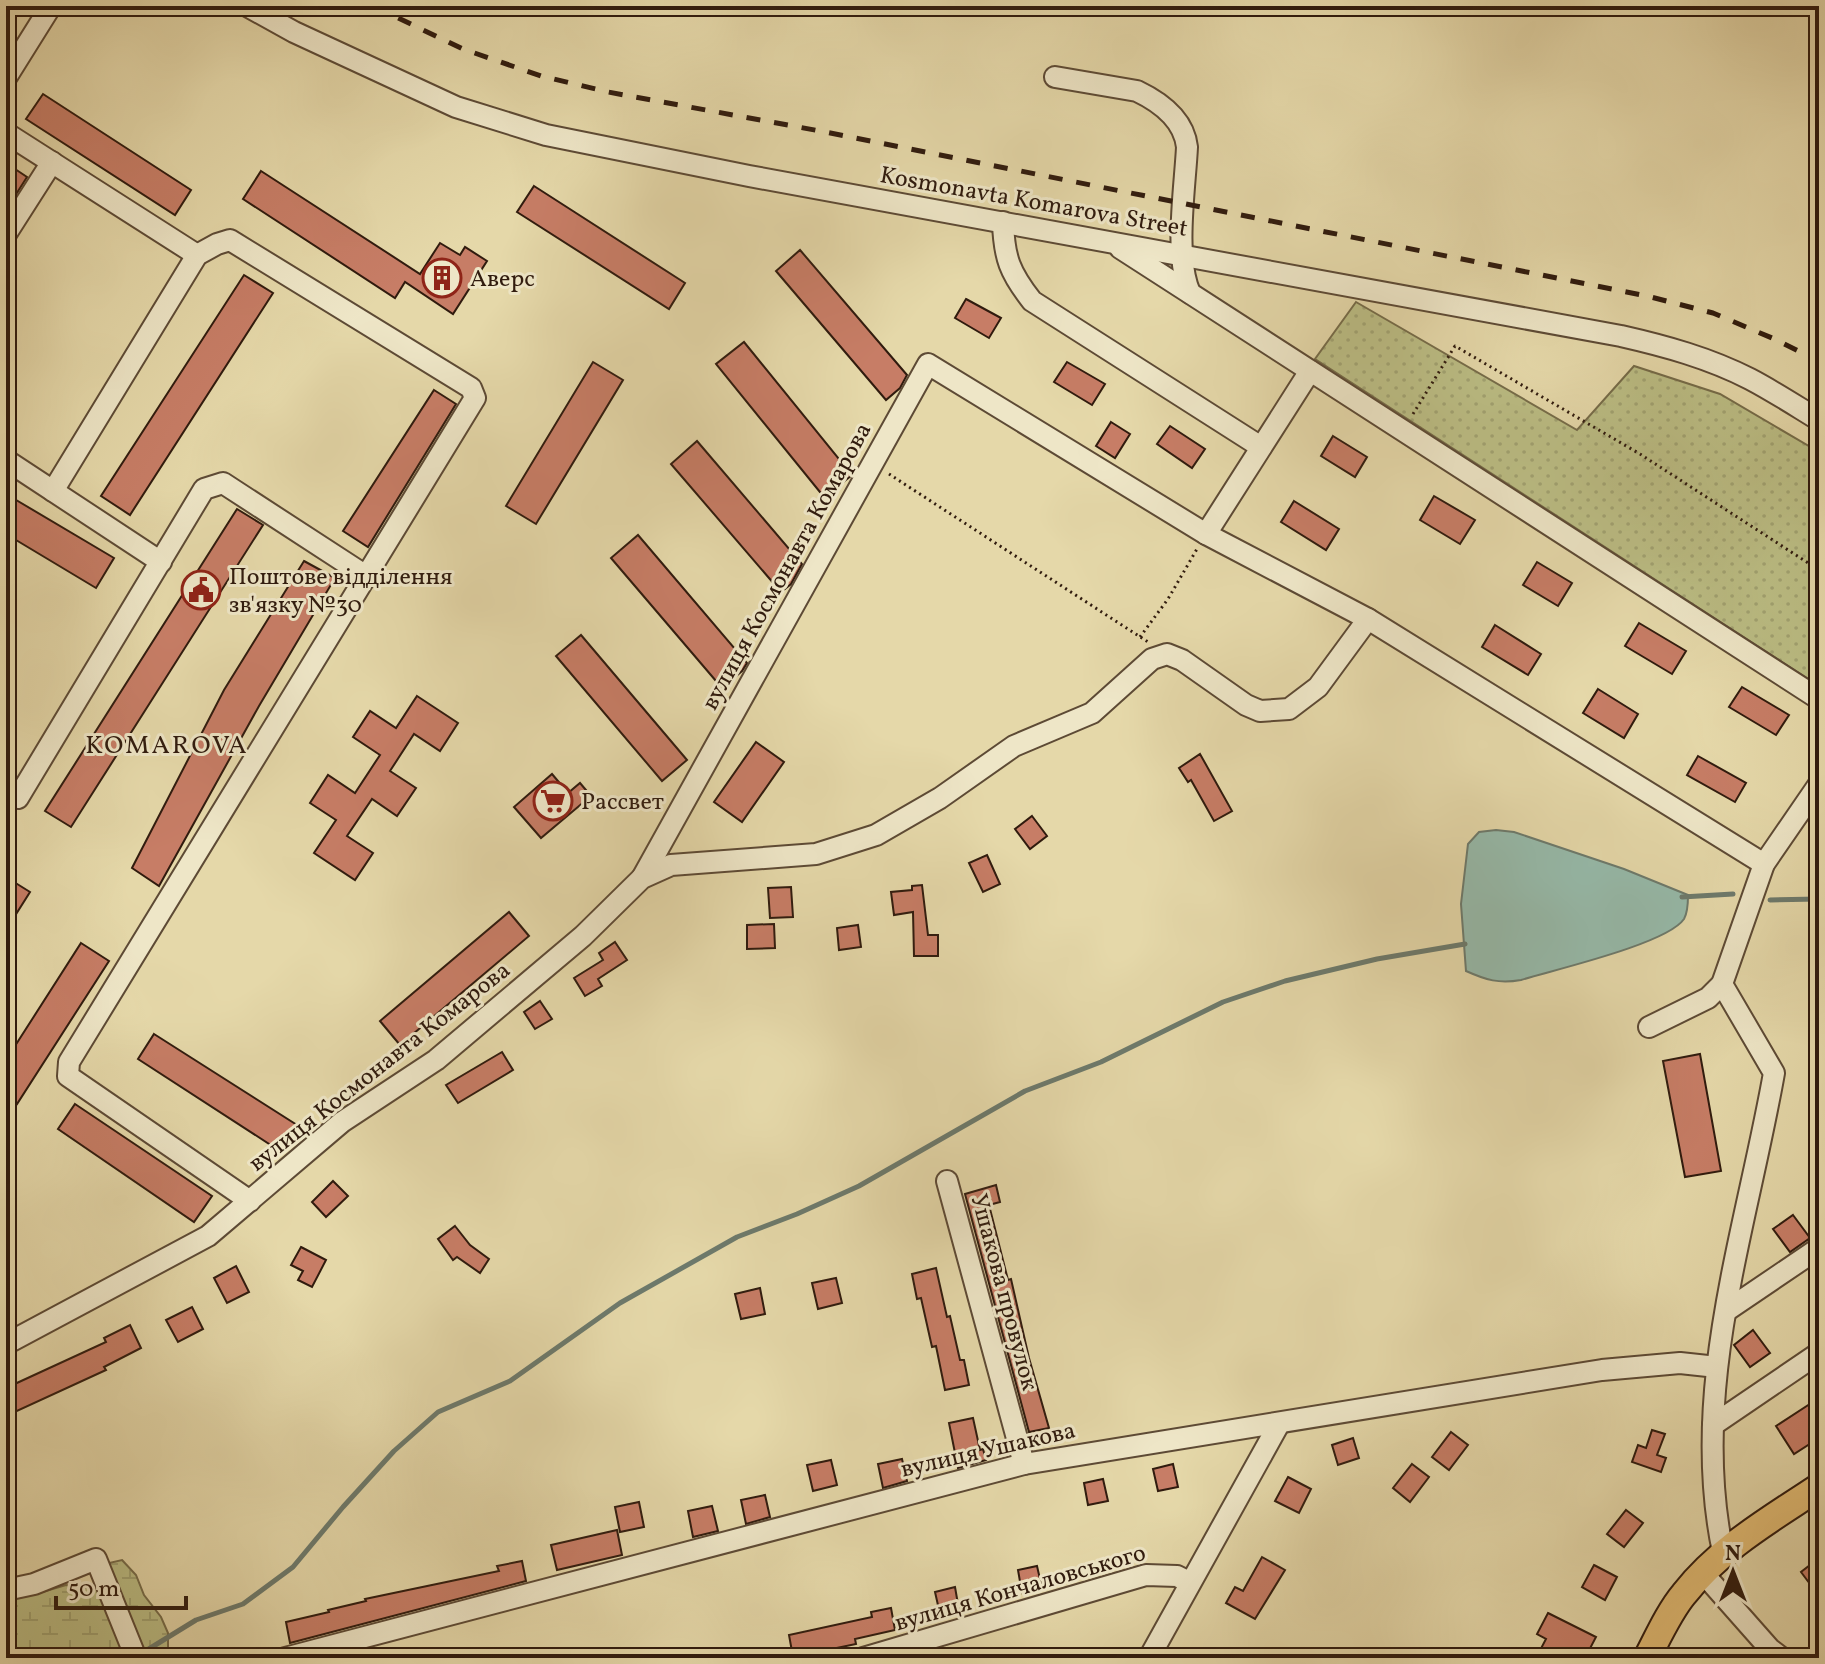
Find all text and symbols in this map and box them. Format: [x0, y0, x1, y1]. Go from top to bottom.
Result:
street label: Kosmonavta Komarova Street [877, 159, 1190, 247]
building icon: Аверс [421, 257, 463, 299]
place label: Аверс [470, 263, 535, 297]
street label: вулиця Космонавта Комарова [694, 417, 881, 717]
place label: Поштове відділення зв'язку №30 [229, 561, 453, 623]
public building icon: Поштове відділення зв'язку №30 [180, 569, 222, 611]
district label: KOMAROVA [85, 728, 249, 764]
supermarket icon: Рассвет [532, 780, 574, 822]
place label: Рассвет [581, 786, 664, 820]
street label: вулиця Космонавта Комарова [242, 954, 518, 1181]
street label: Ушакова провулок [960, 1190, 1046, 1395]
street label: вулиця Ушакова [898, 1414, 1079, 1488]
north arrow [1693, 1532, 1773, 1612]
street label: вулиця Кончаловського [891, 1537, 1150, 1641]
text: N [1725, 1539, 1741, 1570]
scale bar [56, 1560, 186, 1610]
text: 50 m [68, 1573, 120, 1607]

